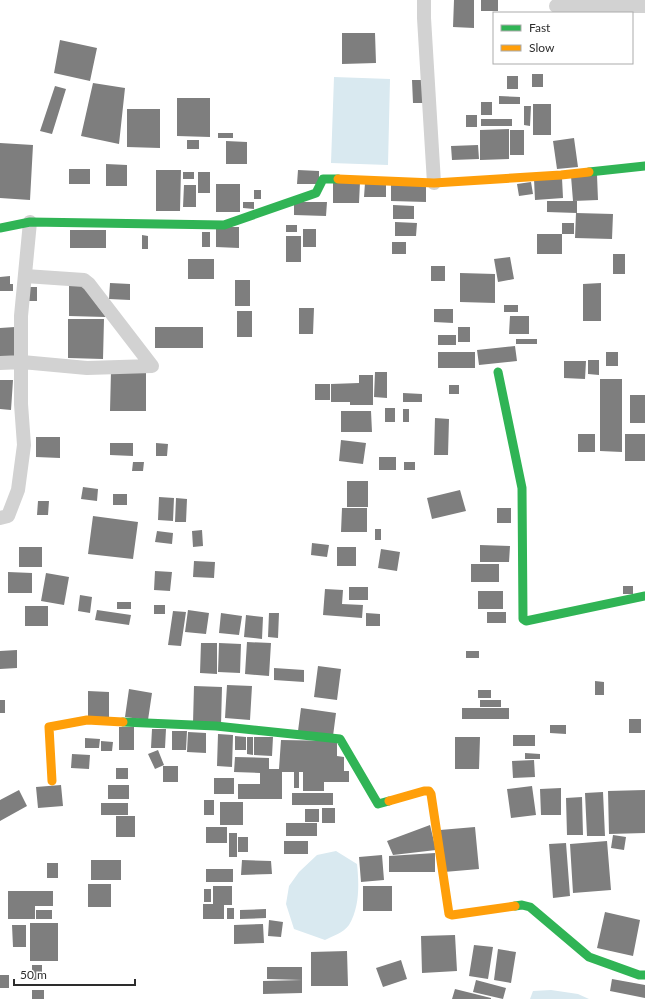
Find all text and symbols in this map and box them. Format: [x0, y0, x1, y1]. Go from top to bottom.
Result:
legend [493, 12, 633, 64]
text: Fast [529, 20, 551, 35]
text: Slow [529, 40, 555, 55]
scale bar [14, 961, 135, 987]
text: 50 m [20, 967, 47, 982]

